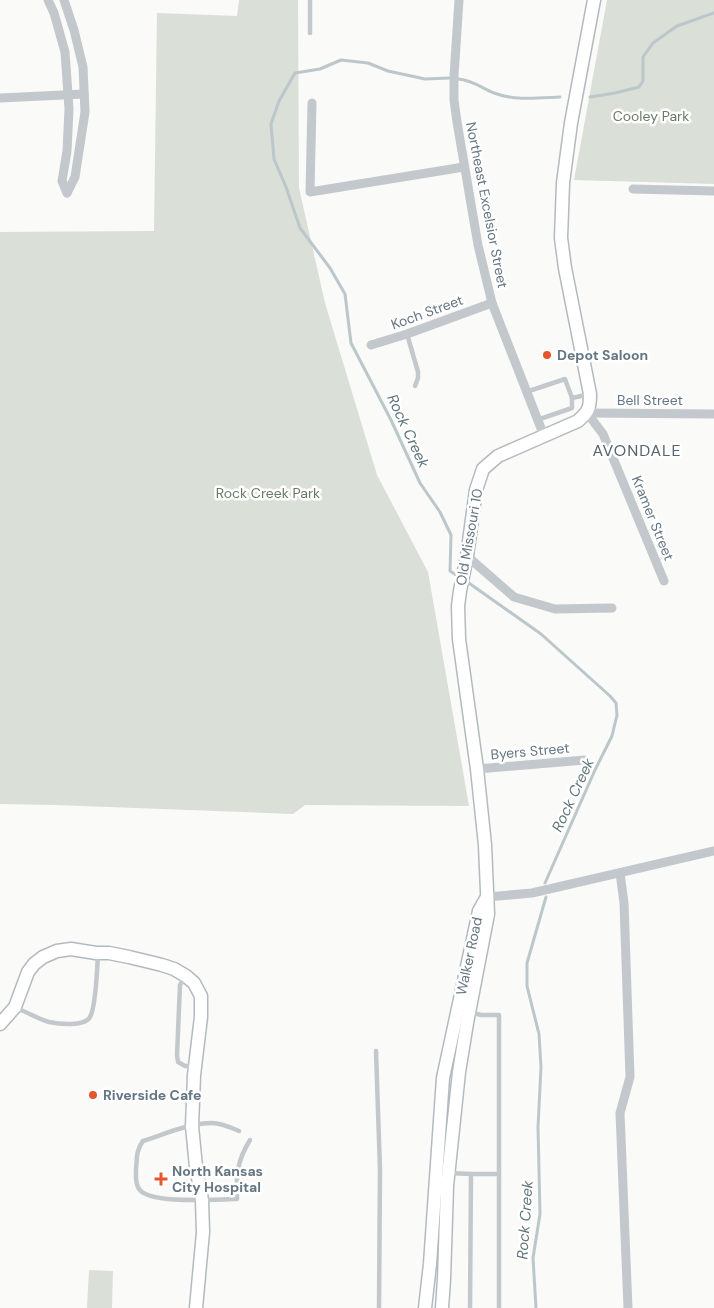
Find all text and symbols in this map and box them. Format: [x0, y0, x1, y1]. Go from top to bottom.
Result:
park label: Cooley Park [613, 107, 689, 125]
street label: Northeast Excelsior Street [462, 120, 512, 290]
street label: Koch Street [388, 291, 466, 333]
place label: Depot Saloon [557, 346, 648, 364]
marker: Depot Saloon [541, 349, 553, 361]
water label: Rock Creek [382, 391, 434, 471]
street label: Bell Street [617, 391, 683, 409]
district label: AVONDALE [592, 440, 682, 461]
street label: Kramer Street [628, 473, 678, 563]
park label: Rock Creek Park [216, 484, 320, 502]
street label: Old Missouri 10 [452, 487, 486, 587]
street label: Byers Street [490, 739, 570, 763]
water label: Rock Creek [547, 755, 599, 835]
street label: Walker Road [452, 915, 486, 997]
place label: Riverside Cafe [103, 1086, 201, 1104]
marker: Riverside Cafe [87, 1089, 99, 1101]
place label: North Kansas City Hospital [172, 1162, 263, 1196]
marker: North Kansas City Hospital [154, 1172, 168, 1186]
water label: Rock Creek [512, 1180, 538, 1260]

